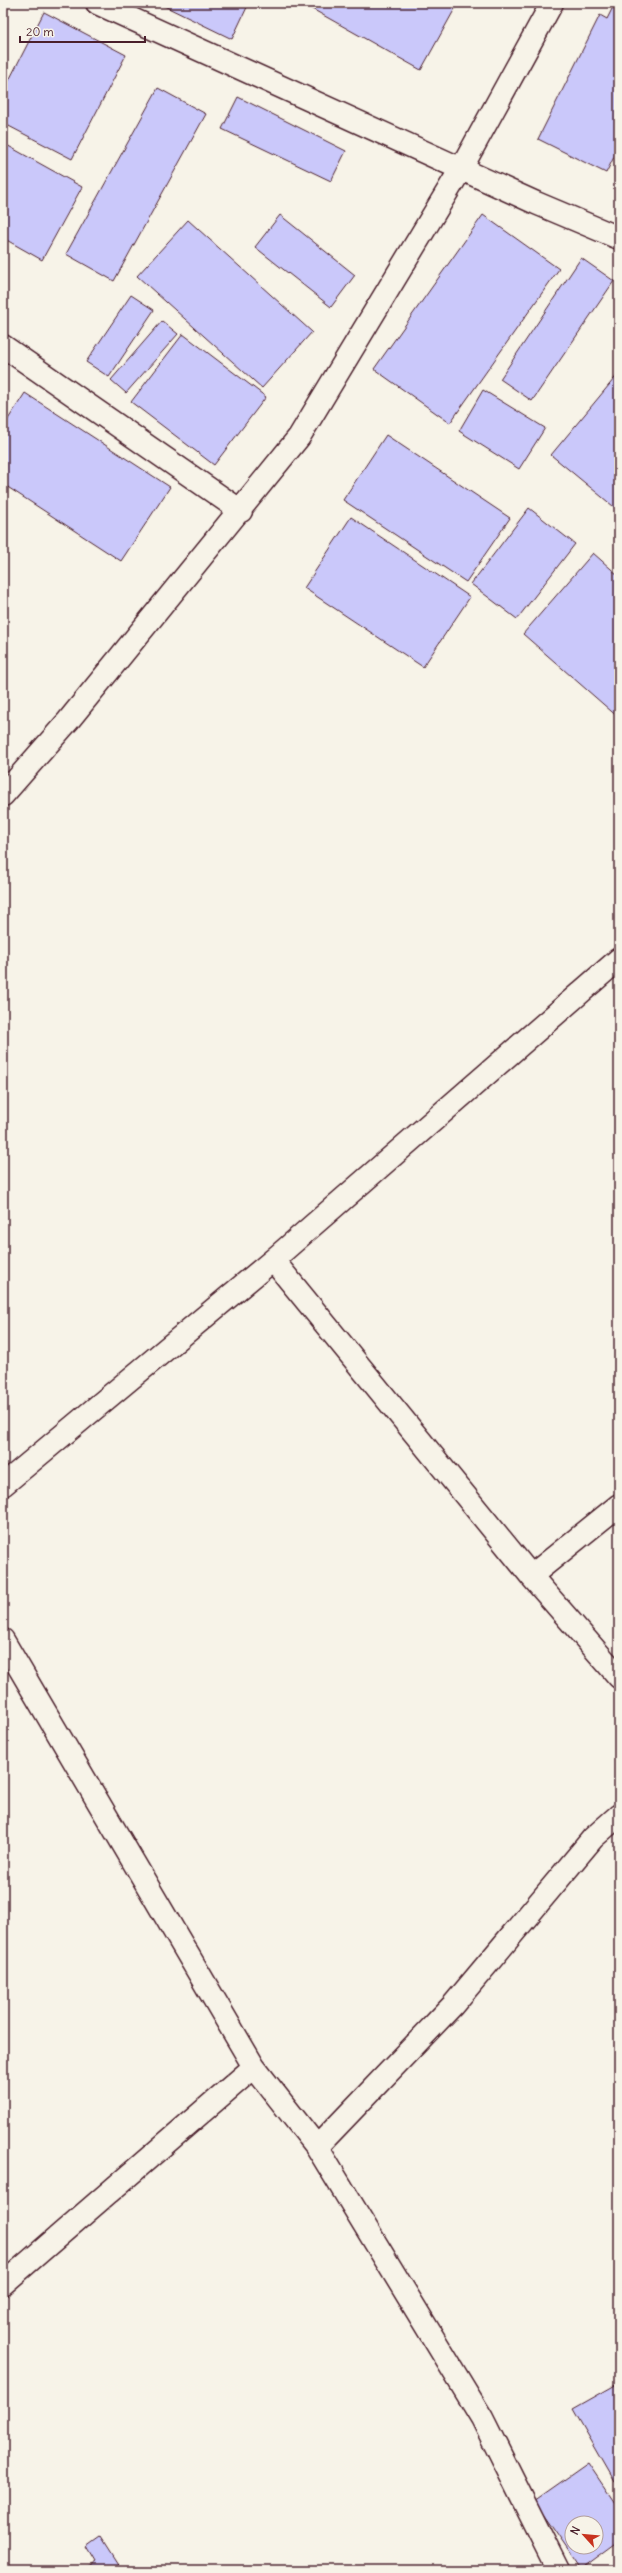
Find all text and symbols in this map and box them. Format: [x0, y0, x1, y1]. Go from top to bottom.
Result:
scale bar [20, 18, 145, 44]
text: 20 m [26, 24, 54, 39]
north arrow [564, 2515, 604, 2555]
text: N [567, 2524, 583, 2537]

